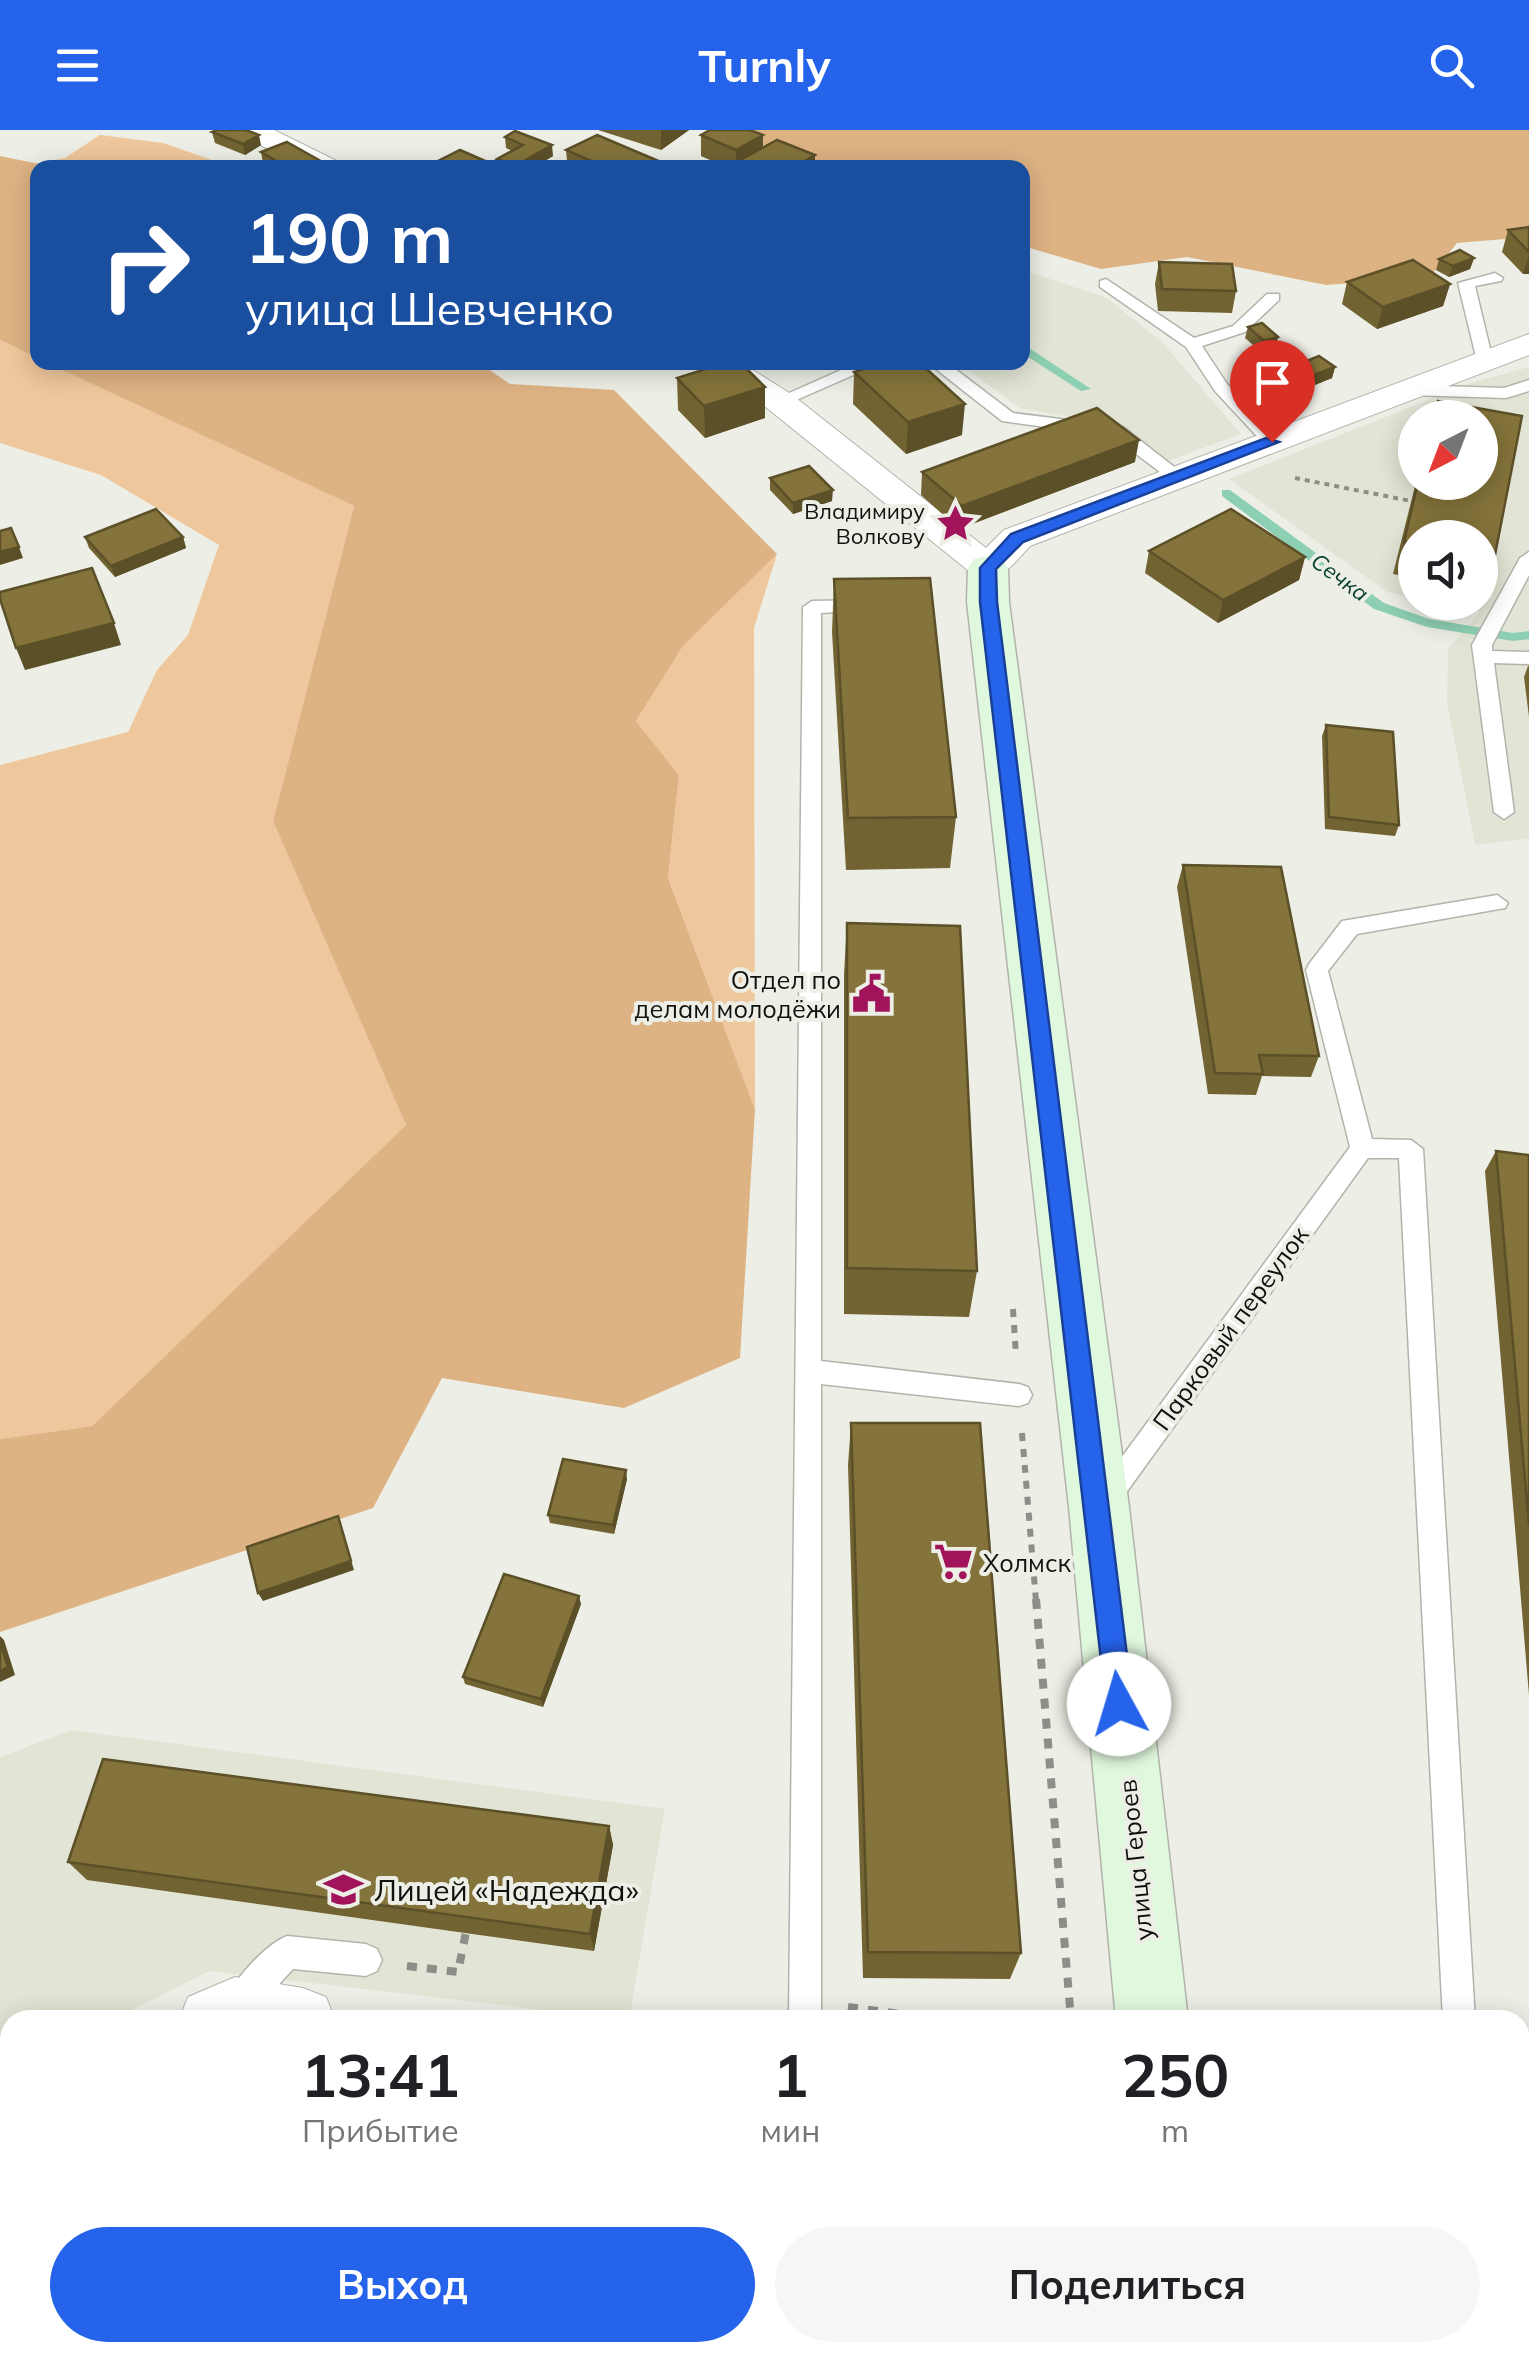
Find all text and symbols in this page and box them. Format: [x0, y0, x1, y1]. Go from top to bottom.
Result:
text: Turnly [698, 37, 831, 93]
icon: menu [50, 38, 105, 93]
icon: search [1424, 38, 1479, 93]
text: 190 m [245, 193, 453, 281]
icon: right [80, 200, 210, 330]
text: улица Шевченко [245, 280, 614, 336]
pin [1230, 340, 1315, 443]
icon: arrive [1245, 355, 1300, 410]
north arrow [1398, 400, 1498, 500]
map controls [1398, 400, 1498, 620]
place label: Владимиру Волкову [804, 497, 925, 550]
place icon: Владимиру Волкову [934, 503, 976, 545]
button: sound [1398, 520, 1498, 620]
water label: Сечка [1306, 547, 1374, 607]
place label: Отдел по делам молодёжи [634, 964, 841, 1024]
public building icon: Отдел по делам молодёжи [850, 972, 892, 1014]
street label: Парковый переулок [1146, 1219, 1315, 1436]
supermarket icon: Холмск [932, 1541, 974, 1583]
place label: Холмск [983, 1547, 1072, 1578]
position arrow [1067, 1652, 1171, 1756]
street label: улица Героев [1111, 1778, 1159, 1942]
school or university icon: Лицей «Надежда» [323, 1869, 365, 1911]
place label: Лицей «Надежда» [374, 1871, 639, 1909]
text: 13:41 [301, 2037, 460, 2112]
text: 1 [772, 2037, 808, 2112]
text: 250 [1121, 2037, 1229, 2112]
text: Прибытие [302, 2110, 459, 2150]
text: мин [761, 2110, 820, 2150]
text: m [1161, 2110, 1189, 2150]
button: Выход [50, 2227, 755, 2342]
button: Поделиться [775, 2227, 1480, 2342]

